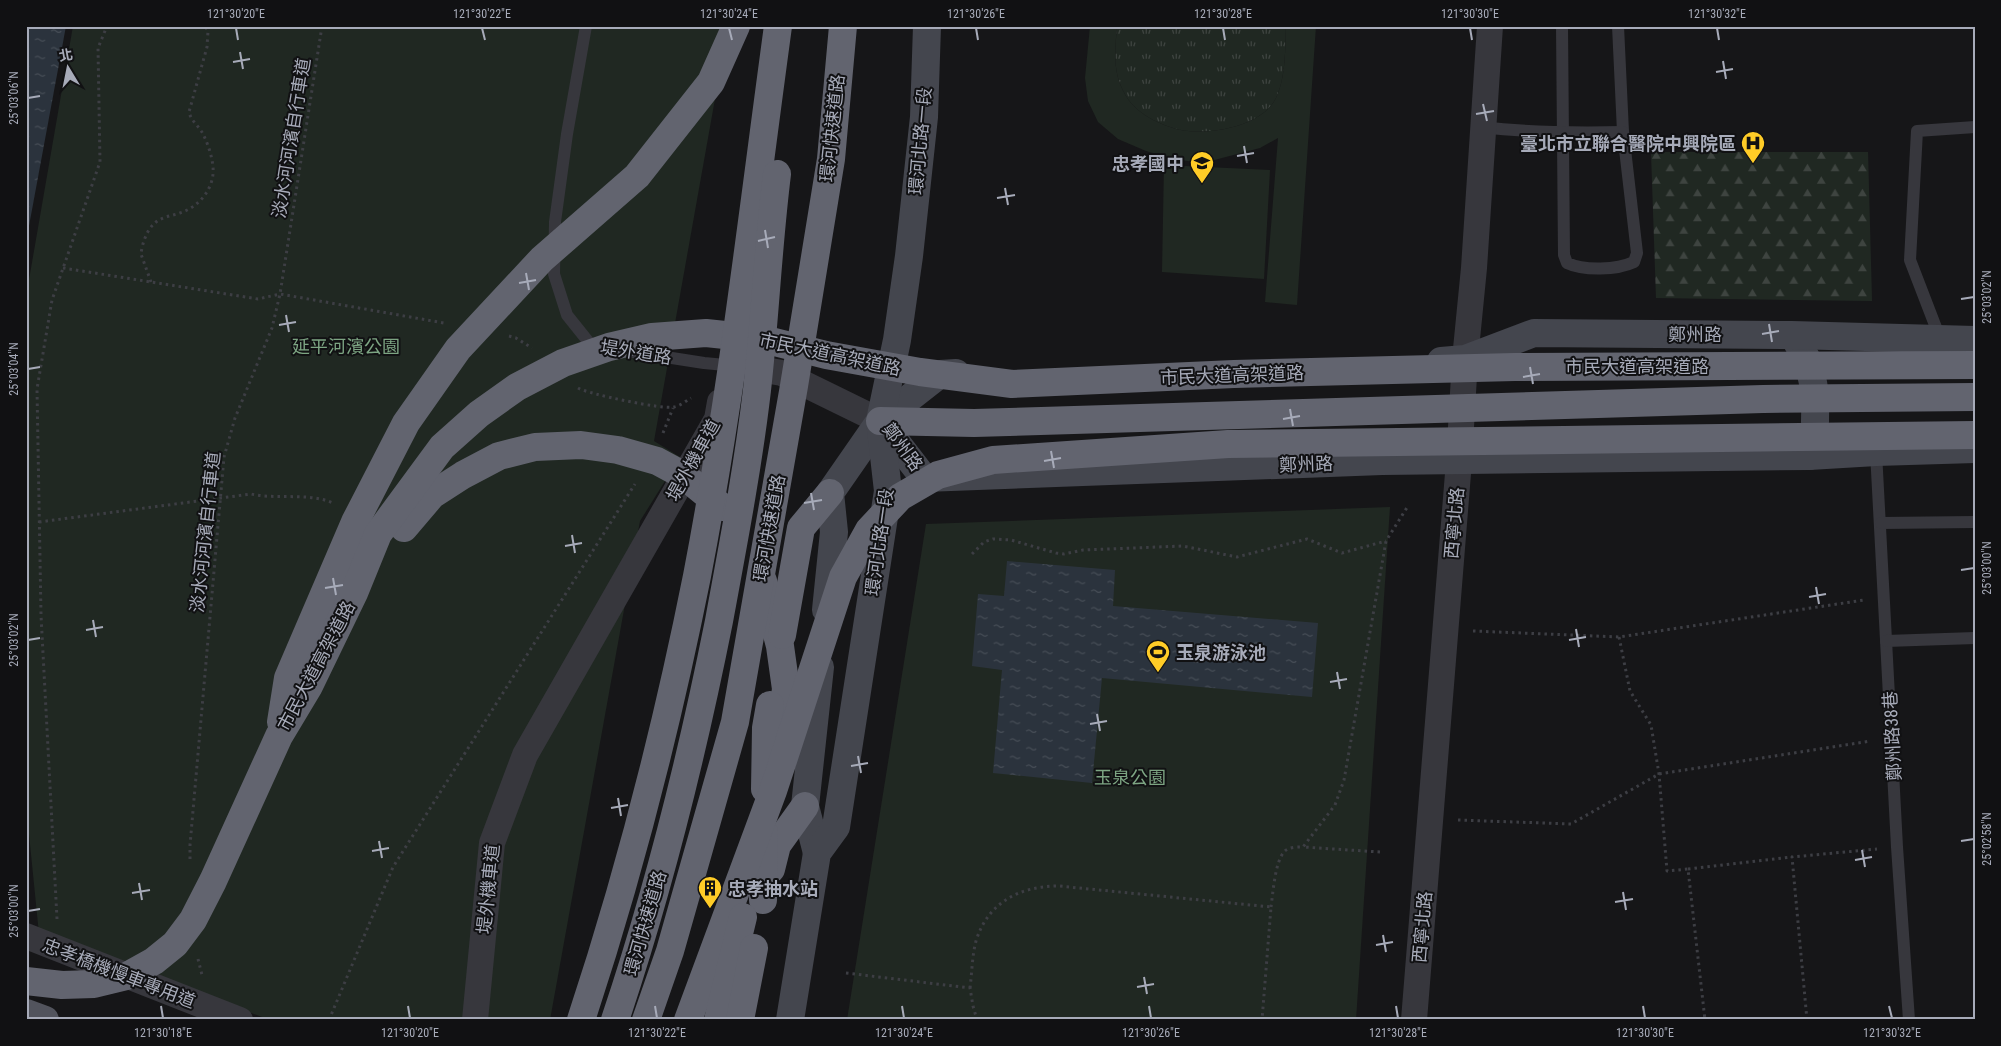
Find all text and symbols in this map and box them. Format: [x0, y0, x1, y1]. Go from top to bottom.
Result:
text: 121°30'20"E [207, 7, 265, 21]
text: 121°30'22"E [453, 7, 511, 21]
text: 121°30'24"E [700, 7, 758, 21]
text: 121°30'26"E [947, 7, 1005, 21]
text: 121°30'28"E [1194, 7, 1252, 21]
text: 121°30'30"E [1441, 7, 1499, 21]
text: 121°30'32"E [1688, 7, 1746, 21]
north arrow [42, 42, 92, 92]
text: 北 [57, 46, 74, 64]
street label: 淡水河河濱自行車道 [268, 56, 314, 220]
text: 25°03'06"N [7, 71, 21, 125]
street label: 環河快速道路 [816, 73, 848, 183]
street label: 環河北路一段 [905, 86, 935, 196]
hospital icon: 臺北市立聯合醫院中興院區 [1740, 130, 1766, 164]
place label: 臺北市立聯合醫院中興院區 [1520, 133, 1736, 154]
school or university icon: 忠孝國中 [1189, 150, 1215, 184]
place label: 忠孝國中 [1112, 153, 1184, 174]
text: 25°03'02"N [1980, 270, 1994, 324]
street label: 鄭州路 [1668, 324, 1722, 345]
street label: 市民大道高架道路 [757, 329, 903, 379]
park label: 延平河濱公園 [292, 336, 400, 357]
street label: 堤外道路 [599, 336, 673, 368]
text: 25°03'04"N [7, 342, 21, 396]
street label: 市民大道高架道路 [1565, 356, 1709, 377]
street label: 市民大道高架道路 [1160, 362, 1304, 388]
street label: 堤外機車道 [662, 416, 724, 504]
street label: 鄭州路 [879, 419, 927, 475]
street label: 淡水河河濱自行車道 [186, 450, 224, 614]
street label: 鄭州路 [1279, 453, 1333, 475]
street label: 環河快速道路 [749, 473, 789, 583]
street label: 西寧北路 [1440, 486, 1468, 560]
street label: 環河北路一段 [861, 487, 897, 597]
text: 25°03'00"N [1980, 541, 1994, 595]
street label: 市民大道高架道路 [273, 597, 359, 735]
text: 25°03'02"N [7, 613, 21, 667]
sports icon: 玉泉游泳池 [1145, 639, 1171, 673]
place label: 玉泉游泳池 [1176, 642, 1266, 663]
street label: 鄭州路38巷 [1879, 691, 1905, 781]
park label: 玉泉公園 [1094, 767, 1166, 788]
text: 25°02'58"N [1980, 812, 1994, 866]
street label: 堤外機車道 [473, 843, 503, 935]
street label: 環河快速道路 [620, 868, 670, 978]
building icon: 忠孝抽水站 [697, 875, 723, 909]
place label: 忠孝抽水站 [728, 878, 818, 899]
text: 25°03'00"N [7, 884, 21, 938]
street label: 西寧北路 [1408, 890, 1436, 964]
street label: 忠孝橋機慢車專用道 [40, 934, 198, 1012]
text: 121°30'18"E [134, 1026, 192, 1040]
text: 121°30'20"E [381, 1026, 439, 1040]
text: 121°30'22"E [628, 1026, 686, 1040]
text: 121°30'24"E [875, 1026, 933, 1040]
text: 121°30'26"E [1122, 1026, 1180, 1040]
text: 121°30'28"E [1369, 1026, 1427, 1040]
text: 121°30'30"E [1616, 1026, 1674, 1040]
text: 121°30'32"E [1863, 1026, 1921, 1040]

